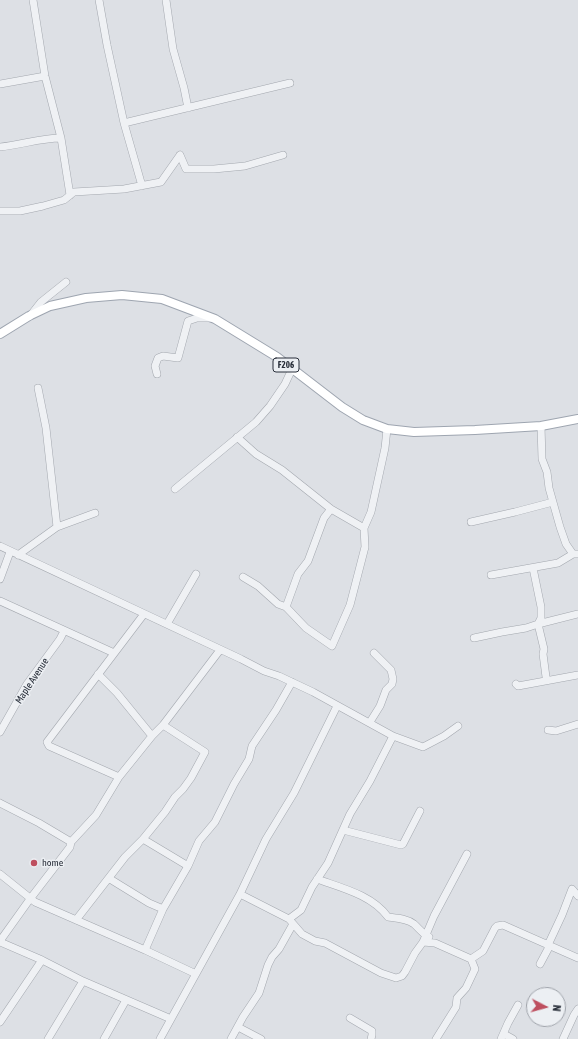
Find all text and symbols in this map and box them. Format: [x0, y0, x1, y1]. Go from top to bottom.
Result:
road number: F206 [273, 358, 299, 372]
street label: Maple Avenue [13, 656, 51, 706]
place label: home [42, 857, 63, 869]
marker: home [29, 858, 39, 868]
north arrow [526, 987, 566, 1027]
text: N [551, 1004, 563, 1012]

